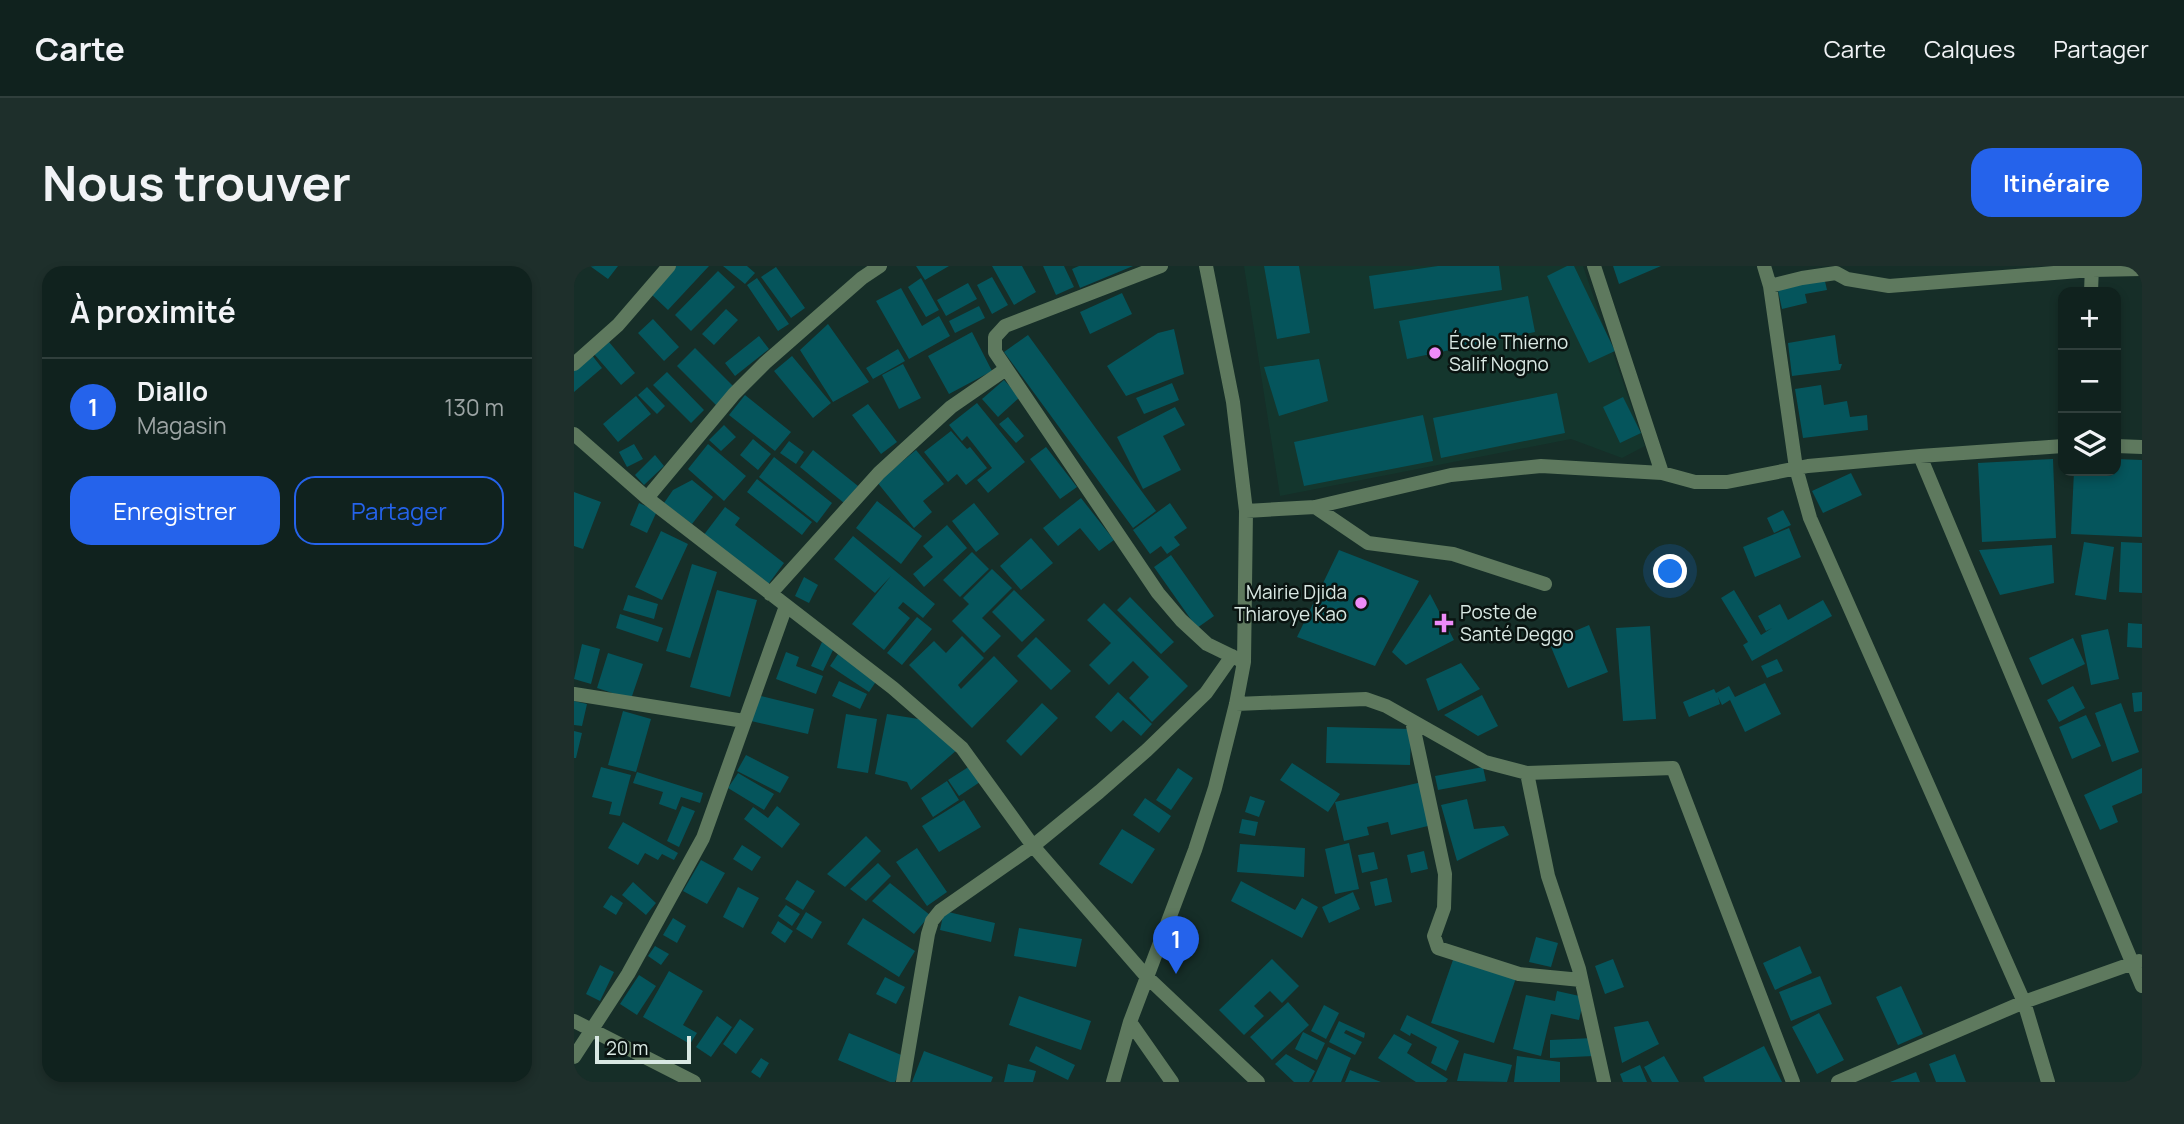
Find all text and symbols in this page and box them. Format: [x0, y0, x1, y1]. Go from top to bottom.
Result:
text: Carte [35, 26, 125, 71]
text: Carte [1824, 32, 1886, 65]
text: Calques [1924, 32, 2015, 65]
text: Partager [2053, 32, 2149, 65]
button: Itinéraire [1971, 148, 2142, 217]
text: Nous trouver [42, 149, 351, 216]
map controls [2058, 287, 2121, 476]
button: + [2058, 287, 2121, 350]
text: À proximité [70, 291, 236, 332]
place label: École Thierno Salif Nogno [1449, 329, 1568, 377]
marker: École Thierno Salif Nogno [1427, 345, 1443, 361]
button: − [2058, 350, 2121, 413]
text: Diallo [137, 373, 208, 409]
text: 1 [88, 391, 98, 423]
text: 130 m [444, 391, 504, 423]
text: Magasin [137, 409, 227, 441]
button: layers [2058, 413, 2121, 476]
button: Enregistrer [70, 476, 280, 545]
button: Partager [294, 476, 504, 545]
your location [1653, 554, 1687, 588]
place label: Mairie Djida Thiaroye Kao [1234, 579, 1347, 627]
marker: Mairie Djida Thiaroye Kao [1353, 595, 1369, 611]
place label: Poste de Santé Deggo [1460, 599, 1574, 647]
marker: Poste de Santé Deggo [1434, 613, 1454, 633]
pin: 1 [1153, 916, 1199, 974]
scale bar [595, 1033, 691, 1065]
text: 20 m [606, 1035, 648, 1061]

